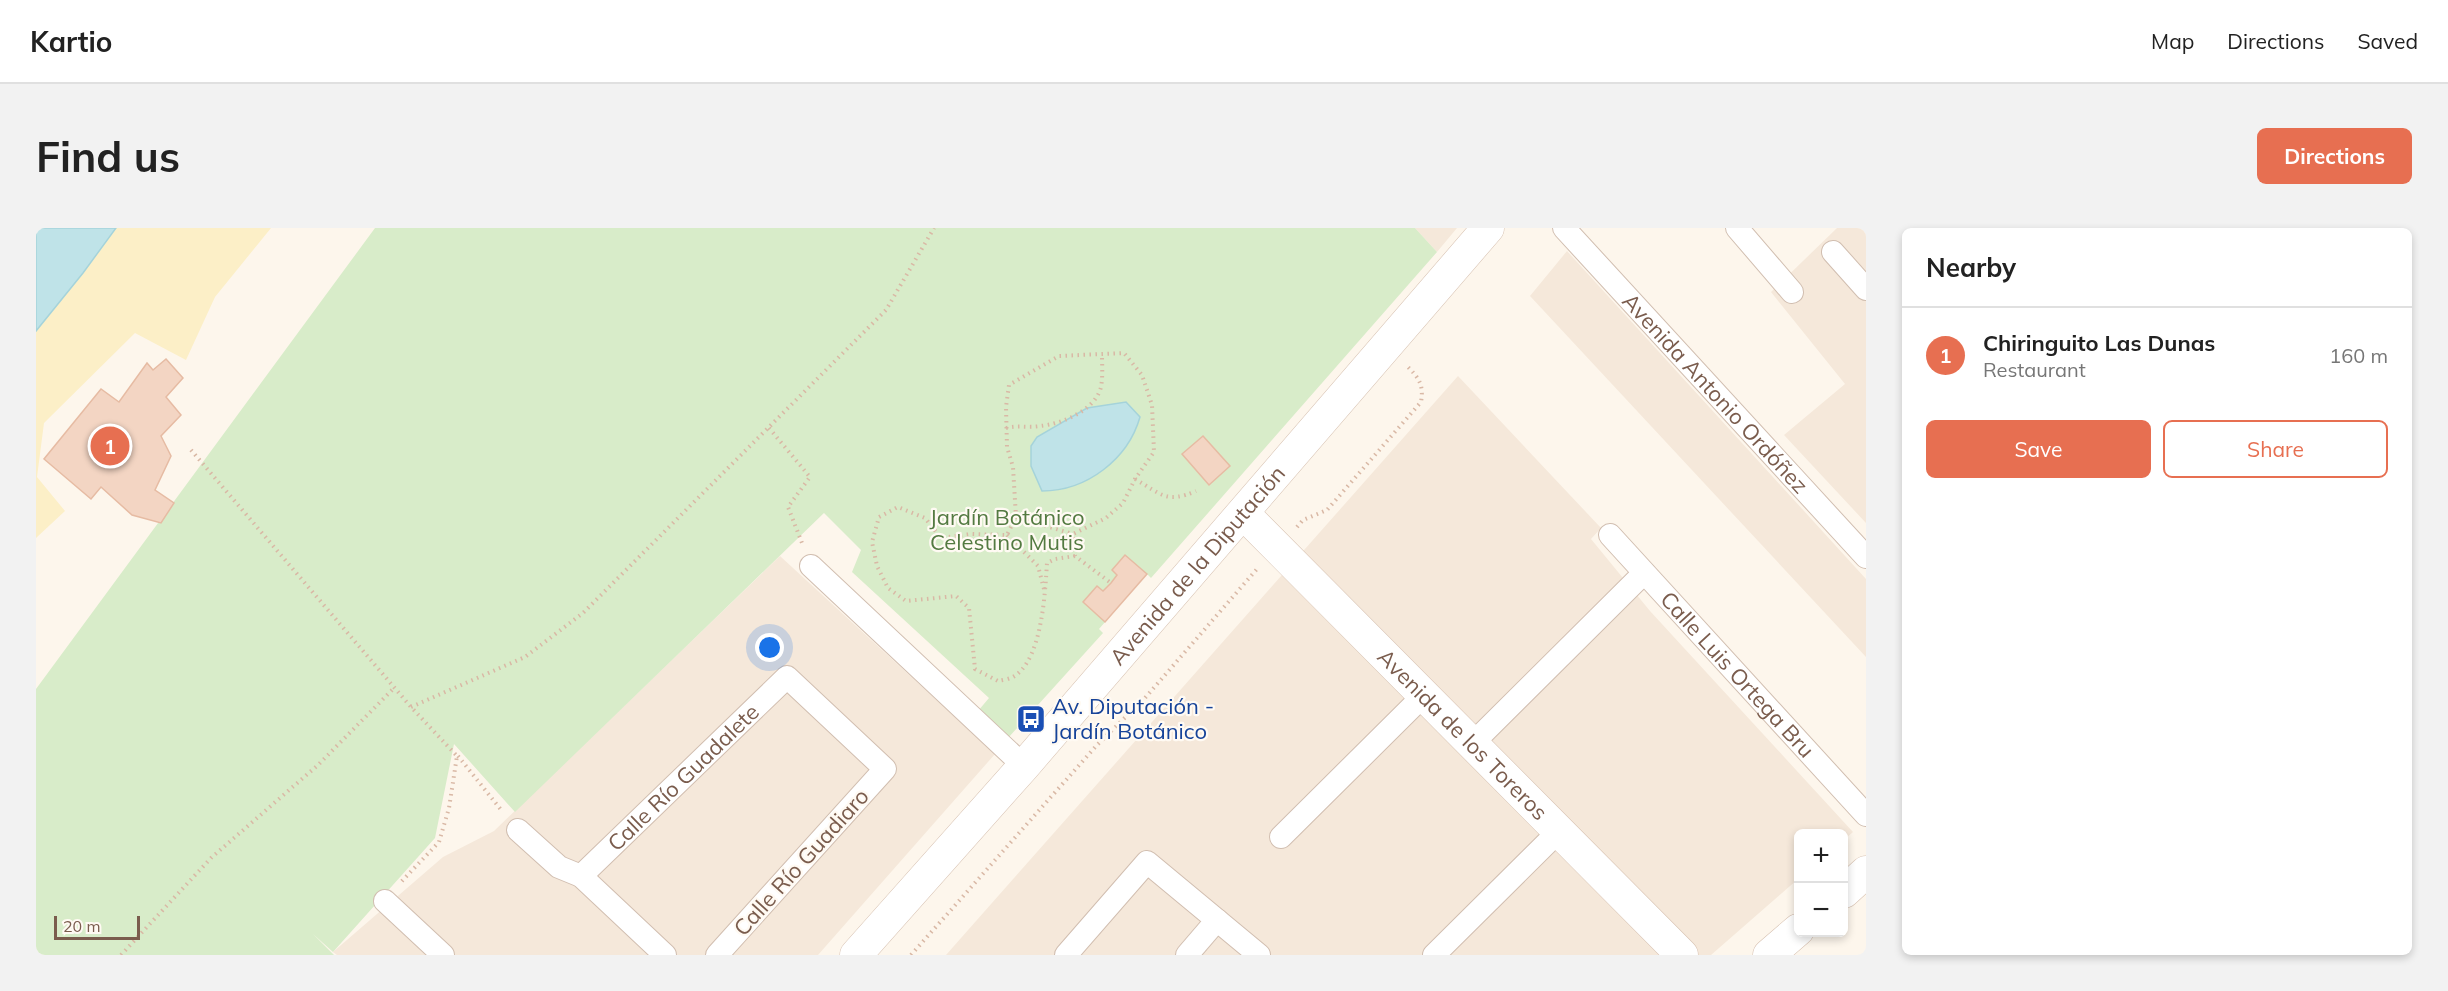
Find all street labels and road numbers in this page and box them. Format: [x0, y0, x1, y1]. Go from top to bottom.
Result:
street label: Avenida Antonio Ordóñez [1617, 287, 1814, 499]
street label: Avenida de la Diputación [1103, 460, 1291, 671]
street label: Calle Luis Ortega Bru [1654, 586, 1821, 763]
street label: Avenida de los Toreros [1372, 643, 1554, 826]
street label: Calle Río Guadalete [601, 698, 765, 857]
street label: Calle Río Guadiaro [727, 782, 875, 942]

